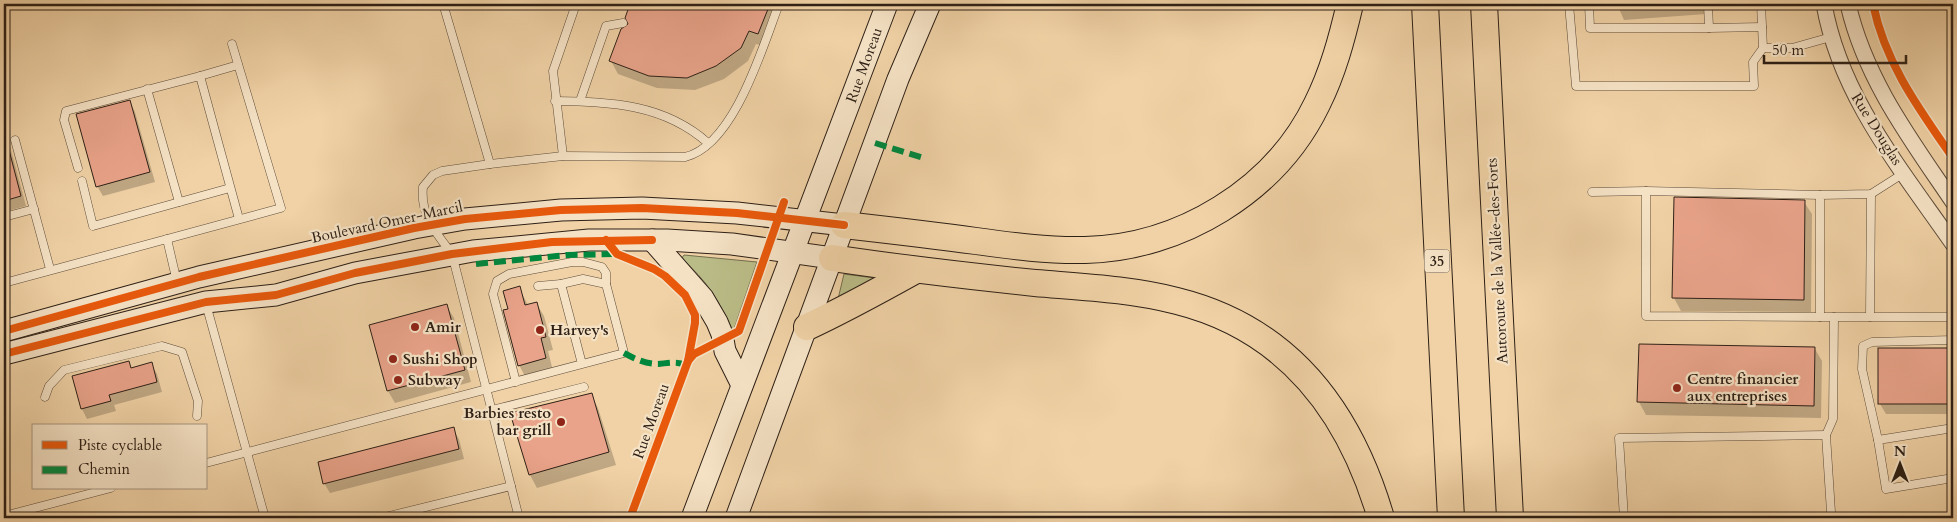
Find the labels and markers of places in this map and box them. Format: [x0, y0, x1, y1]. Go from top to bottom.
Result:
place label: Amir [425, 317, 462, 337]
place label: Harvey's [550, 320, 609, 340]
marker: Amir [409, 321, 421, 333]
marker: Harvey's [534, 324, 546, 336]
place label: Sushi Shop [403, 349, 478, 369]
marker: Sushi Shop [387, 353, 399, 365]
place label: Centre financier aux entreprises [1687, 369, 1799, 406]
place label: Subway [408, 370, 462, 390]
marker: Subway [392, 374, 404, 386]
marker: Centre financier aux entreprises [1671, 382, 1683, 394]
place label: Barbies resto bar grill [464, 403, 552, 440]
marker: Barbies resto bar grill [555, 416, 567, 428]

